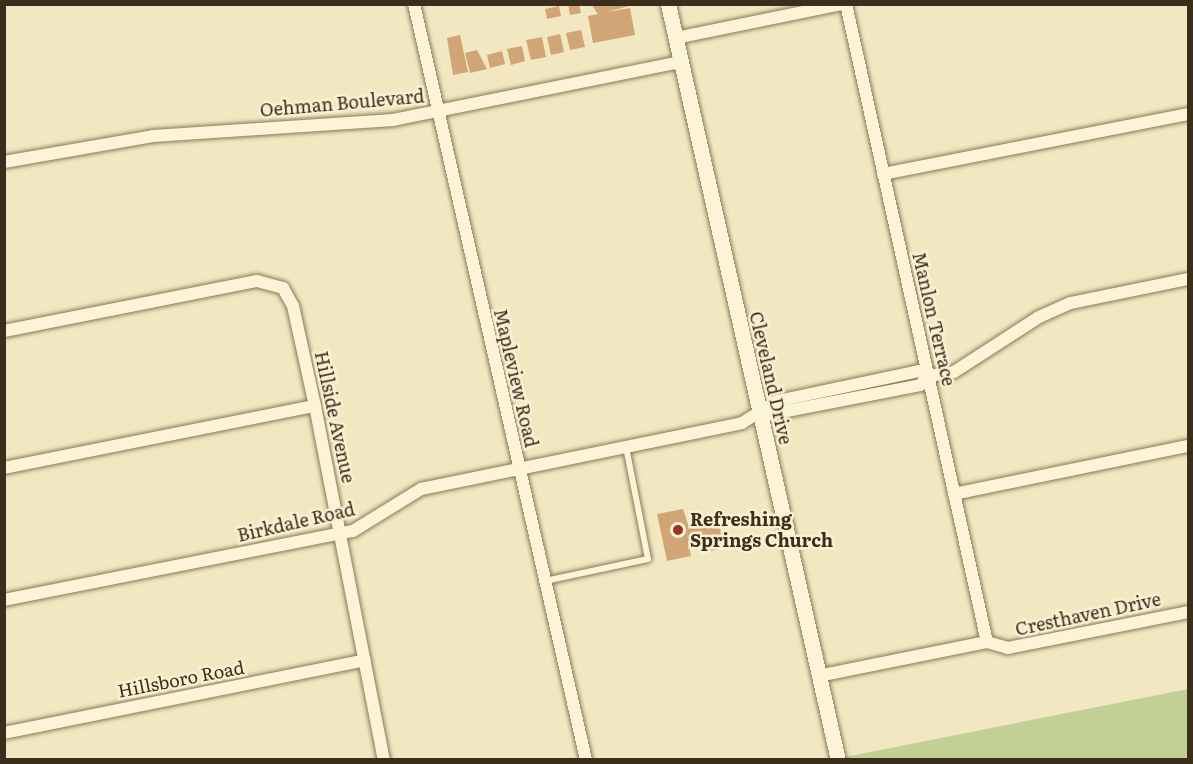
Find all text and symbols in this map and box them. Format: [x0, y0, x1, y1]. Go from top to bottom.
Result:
street label: Oehman Boulevard [259, 85, 425, 121]
street label: Manlon Terrace [908, 250, 960, 388]
street label: Mapleview Road [490, 307, 542, 449]
street label: Cleveland Drive [745, 309, 797, 447]
street label: Hillside Avenue [310, 349, 360, 485]
street label: Birkdale Road [235, 498, 357, 546]
place label: Refreshing Springs Church [690, 509, 833, 552]
marker: Refreshing Springs Church [671, 523, 685, 537]
street label: Cresthaven Drive [1013, 588, 1163, 640]
street label: Hillsboro Road [116, 656, 246, 702]

